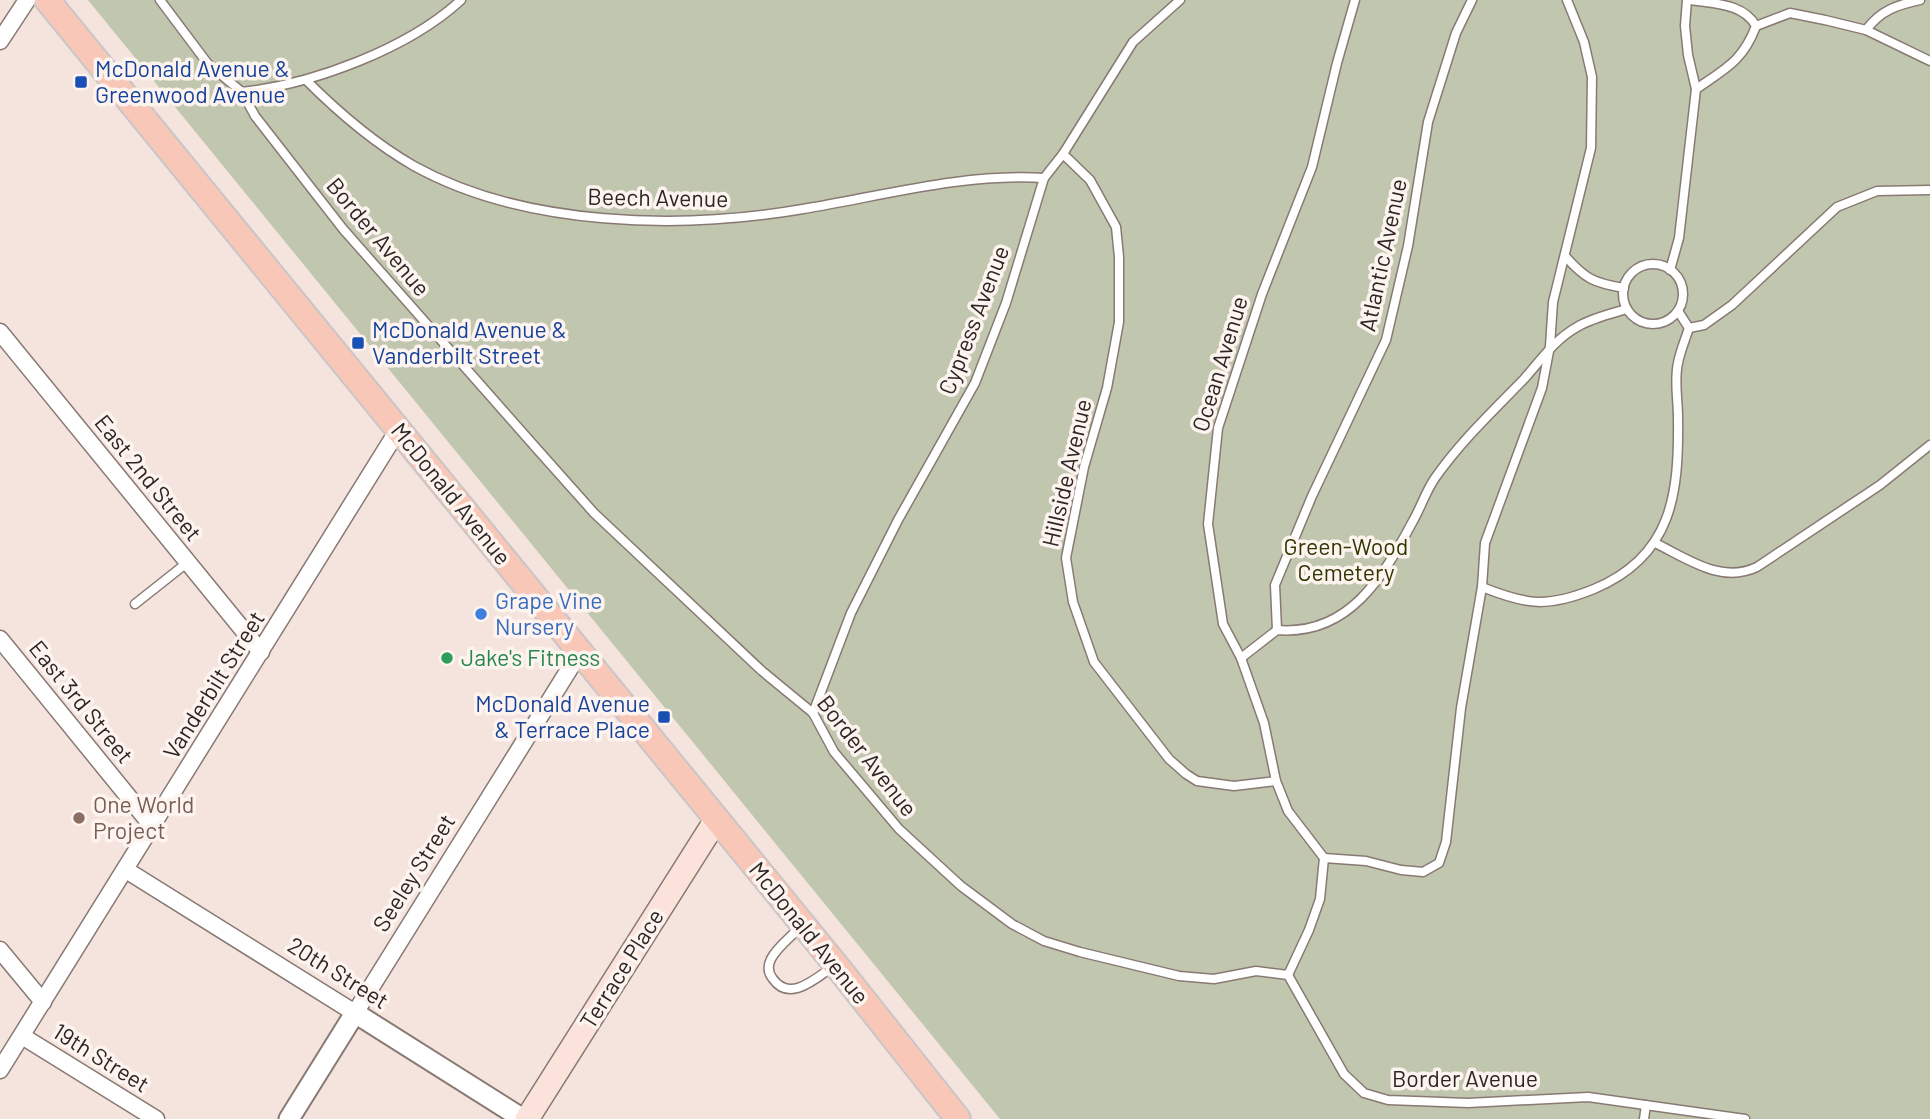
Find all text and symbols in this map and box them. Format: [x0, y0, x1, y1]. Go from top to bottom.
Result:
place label: McDonald Avenue & Greenwood Avenue [95, 54, 290, 108]
marker: McDonald Avenue & Greenwood Avenue [73, 74, 89, 90]
street label: Border Avenue [321, 171, 436, 301]
street label: Atlantic Avenue [1352, 176, 1412, 334]
street label: Beech Avenue [587, 182, 729, 212]
street label: Cypress Avenue [932, 241, 1014, 398]
street label: Ocean Avenue [1185, 293, 1253, 435]
place label: McDonald Avenue & Vanderbilt Street [372, 315, 567, 369]
marker: McDonald Avenue & Vanderbilt Street [350, 335, 366, 351]
street label: Hillside Avenue [1035, 396, 1097, 549]
street label: East 2nd Street [89, 409, 208, 546]
street label: McDonald Avenue [386, 417, 518, 570]
park label: Green-Wood Cemetery [1284, 532, 1408, 586]
place label: Grape Vine Nursery [495, 586, 602, 640]
street label: Vanderbilt Street [156, 605, 270, 764]
marker: Grape Vine Nursery [473, 606, 489, 622]
street label: East 3rd Street [24, 634, 140, 768]
place label: Jake's Fitness [461, 643, 600, 671]
marker: Jake's Fitness [439, 650, 455, 666]
place label: McDonald Avenue & Terrace Place [475, 689, 650, 743]
street label: Border Avenue [812, 689, 924, 822]
marker: McDonald Avenue & Terrace Place [656, 709, 672, 725]
place label: One World Project [93, 790, 194, 844]
street label: Seeley Street [366, 809, 460, 936]
marker: One World Project [71, 810, 87, 826]
street label: McDonald Avenue [744, 856, 876, 1009]
street label: Terrace Place [573, 903, 669, 1033]
street label: 20th Street [283, 930, 394, 1014]
street label: 19th Street [48, 1017, 155, 1098]
street label: Border Avenue [1392, 1064, 1538, 1092]

